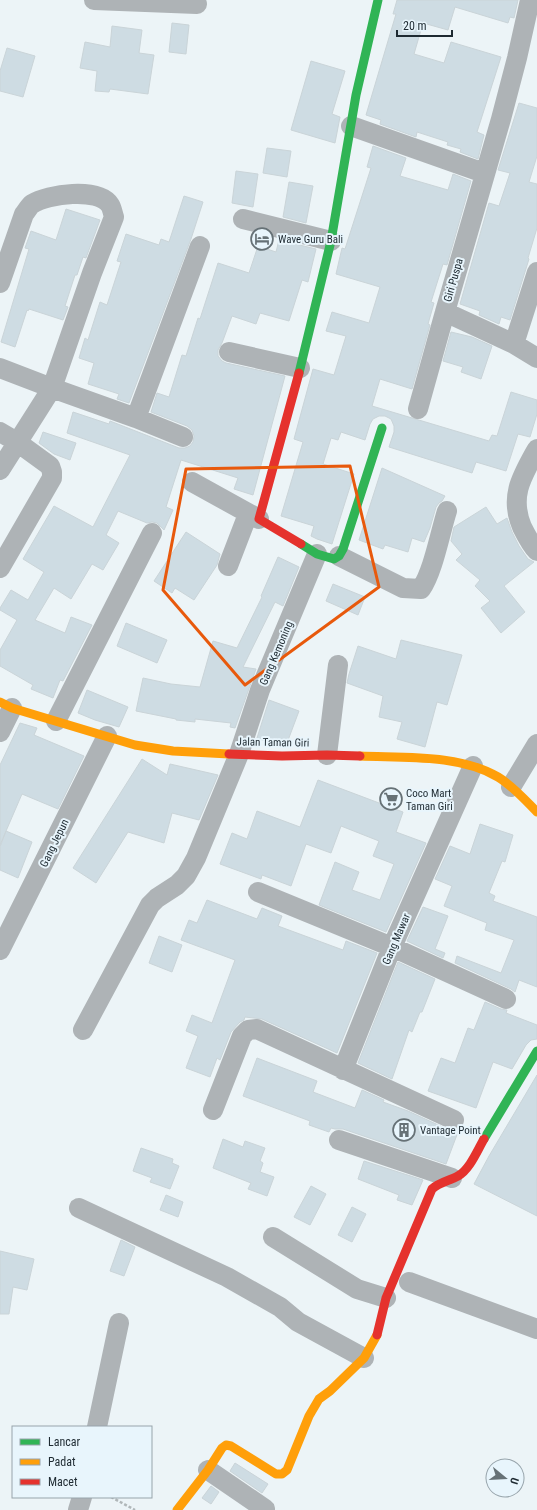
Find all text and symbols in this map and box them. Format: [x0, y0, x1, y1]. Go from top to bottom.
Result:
scale bar [397, 12, 452, 38]
text: 20 m [403, 19, 427, 33]
hotel icon: Wave Guru Bali [249, 226, 275, 252]
place label: Wave Guru Bali [278, 233, 343, 246]
street label: Giri Puspa [441, 257, 466, 303]
street label: Gang Kemoning [257, 619, 296, 687]
street label: Jalan Taman Giri [237, 735, 309, 750]
supermarket icon: Coco Mart Taman Giri [378, 786, 404, 812]
place label: Coco Mart Taman Giri [406, 787, 453, 813]
street label: Gang Jepun [37, 817, 72, 869]
street label: Gang Mawar [380, 911, 413, 967]
building icon: Vantage Point [391, 1117, 417, 1143]
place label: Vantage Point [420, 1124, 481, 1137]
legend [12, 1426, 152, 1498]
text: Lancar [48, 1435, 81, 1449]
text: Padat [48, 1455, 76, 1469]
north arrow [485, 1458, 525, 1498]
text: Macet [48, 1475, 78, 1489]
text: U [507, 1476, 521, 1486]

